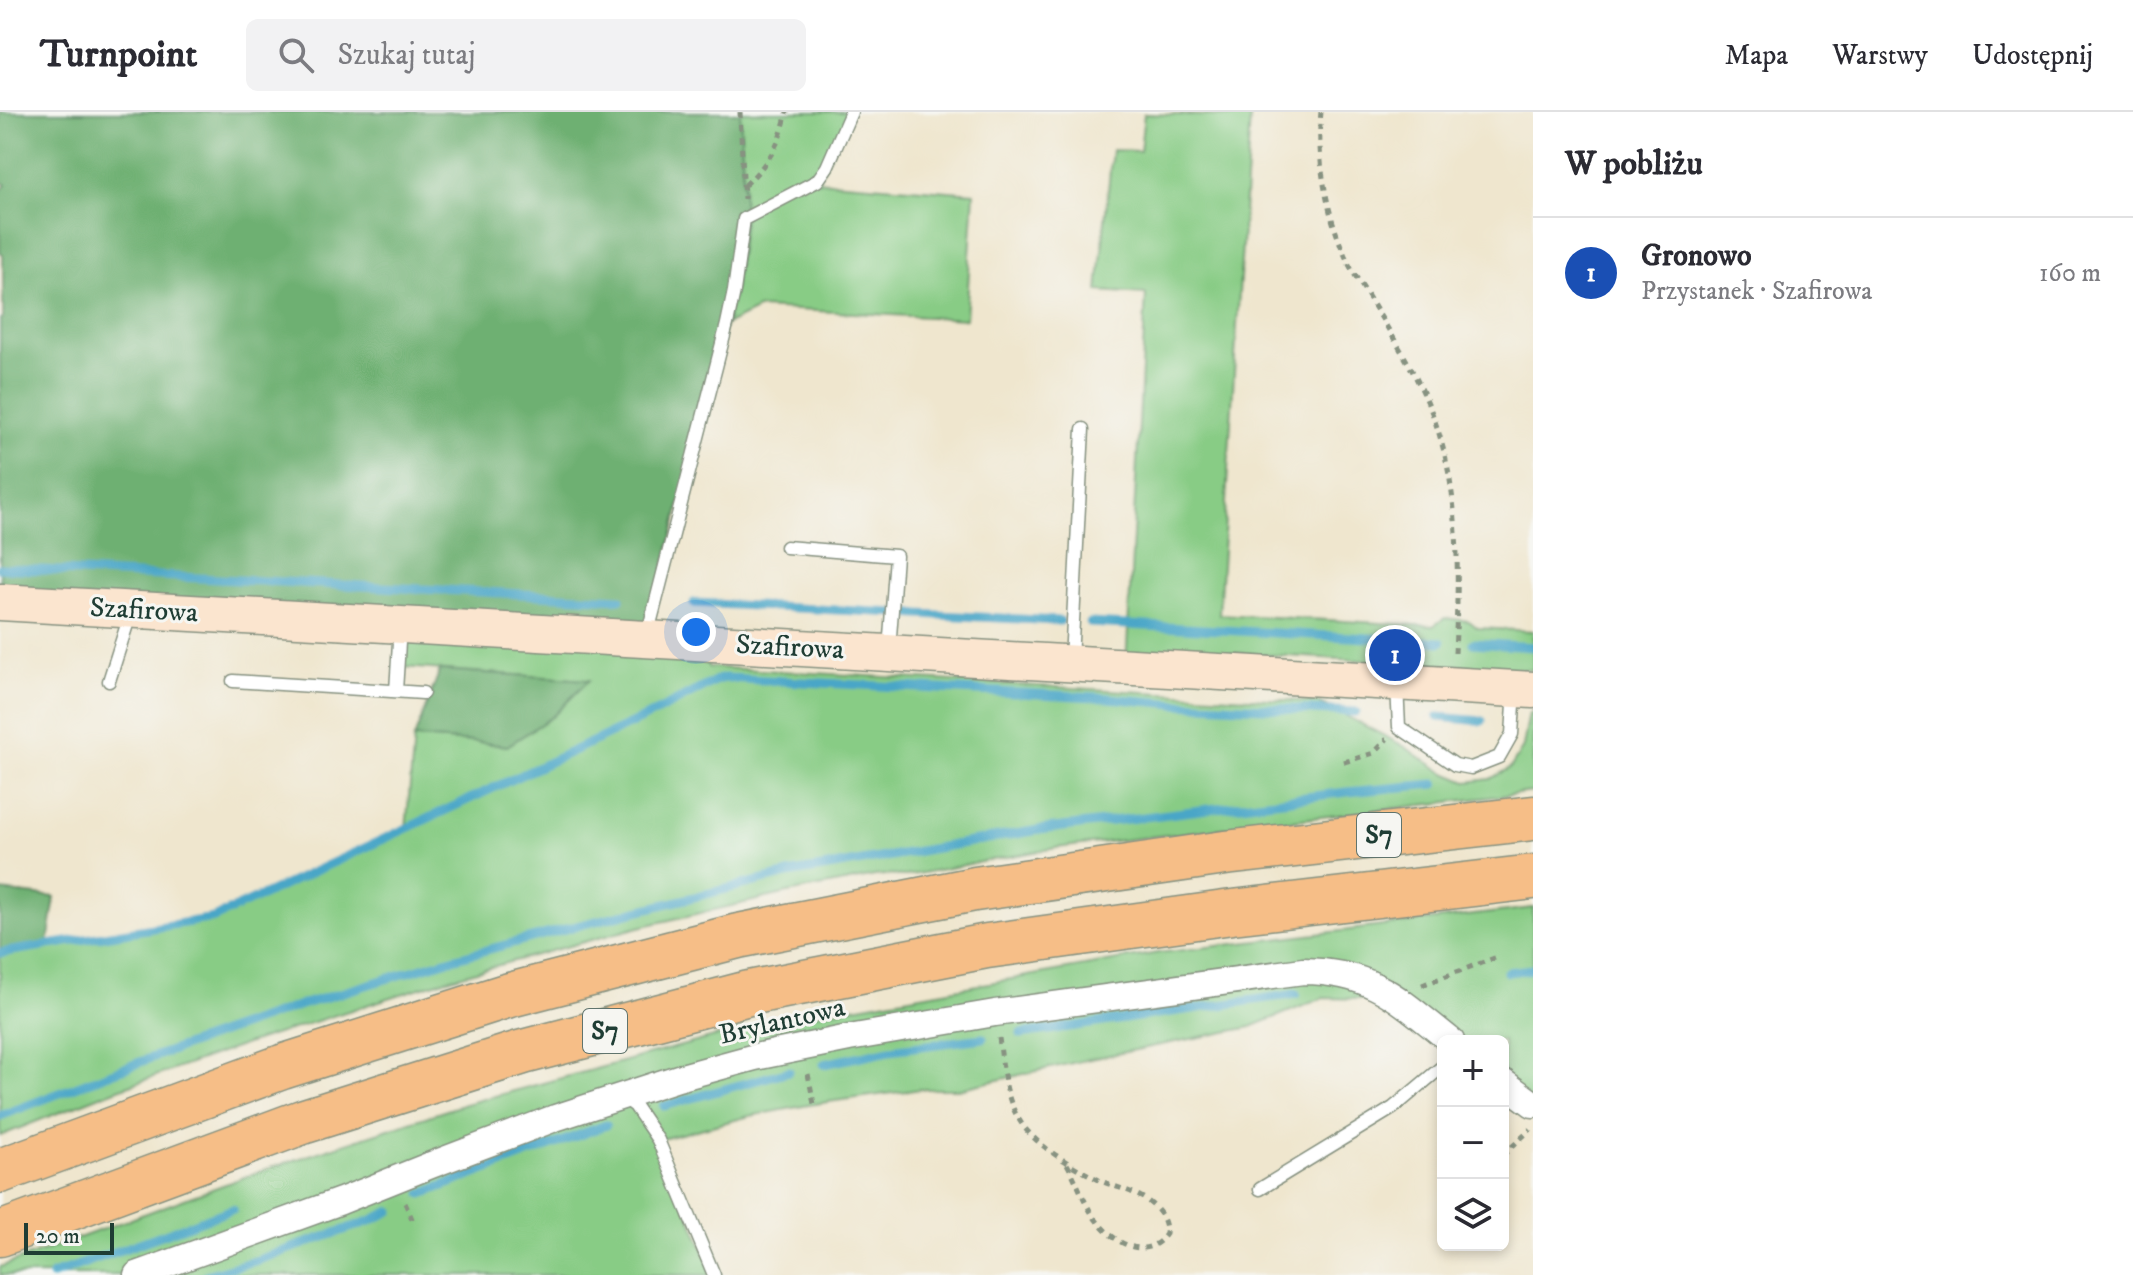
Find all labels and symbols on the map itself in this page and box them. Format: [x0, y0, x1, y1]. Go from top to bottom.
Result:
street label: Szafirowa [89, 590, 199, 630]
your location [676, 612, 716, 652]
pin: 1 [1369, 625, 1421, 685]
street label: Szafirowa [735, 627, 845, 667]
road number: S7 [1357, 813, 1401, 857]
street label: Brylantowa [716, 990, 848, 1052]
road number: S7 [583, 1009, 627, 1053]
scale bar [24, 1219, 114, 1255]

